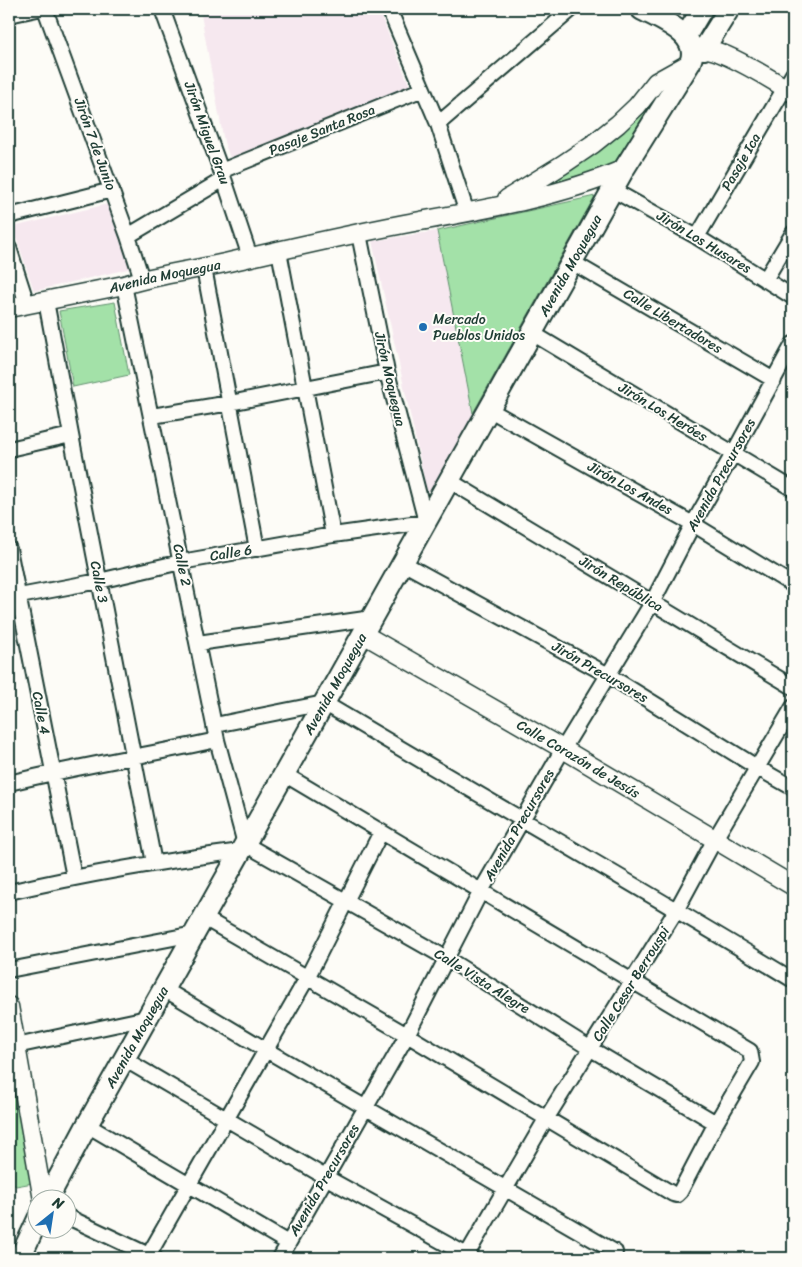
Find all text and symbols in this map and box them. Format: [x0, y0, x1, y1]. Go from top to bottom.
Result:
street label: Jirón Miguel Grau [176, 77, 238, 189]
street label: Jirón 7 de Junio [66, 93, 123, 194]
street label: Pasaje Santa Rosa [265, 97, 379, 163]
street label: Pasaje Ica [714, 128, 768, 196]
street label: Jirón Los Husares [651, 203, 757, 280]
street label: Avenida Moquegua [531, 209, 609, 322]
street label: Avenida Moquegua [106, 252, 224, 300]
street label: Calle Libertadores [618, 281, 728, 361]
place label: Mercado Pueblos Unidos [433, 307, 525, 348]
marker: Mercado Pueblos Unidos [417, 321, 429, 333]
street label: Jirón Moquegua [367, 328, 413, 429]
street label: Jirón Los Heróes [613, 375, 713, 449]
street label: Avenida Precursores [679, 414, 763, 537]
street label: Jirón Los Andes [582, 454, 677, 522]
street label: Calle 6 [208, 537, 254, 569]
street label: Calle 2 [165, 542, 199, 588]
street label: Jirón República [573, 548, 668, 619]
street label: Calle 3 [83, 559, 115, 605]
street label: Avenida Moquegua [296, 627, 374, 740]
street label: Jirón Precursores [546, 634, 653, 710]
street label: Calle 4 [25, 689, 57, 737]
street label: Calle Corazón de Jesús [512, 712, 646, 805]
street label: Avenida Precursores [476, 764, 561, 887]
street label: Calle Cesar Berrouspi [585, 920, 677, 1047]
street label: Calle Vista Alegre [429, 941, 535, 1021]
street label: Avenida Moquegua [97, 980, 176, 1093]
street label: Avenida Precursores [281, 1119, 366, 1242]
text: N [47, 1189, 69, 1217]
north arrow [28, 1190, 78, 1240]

